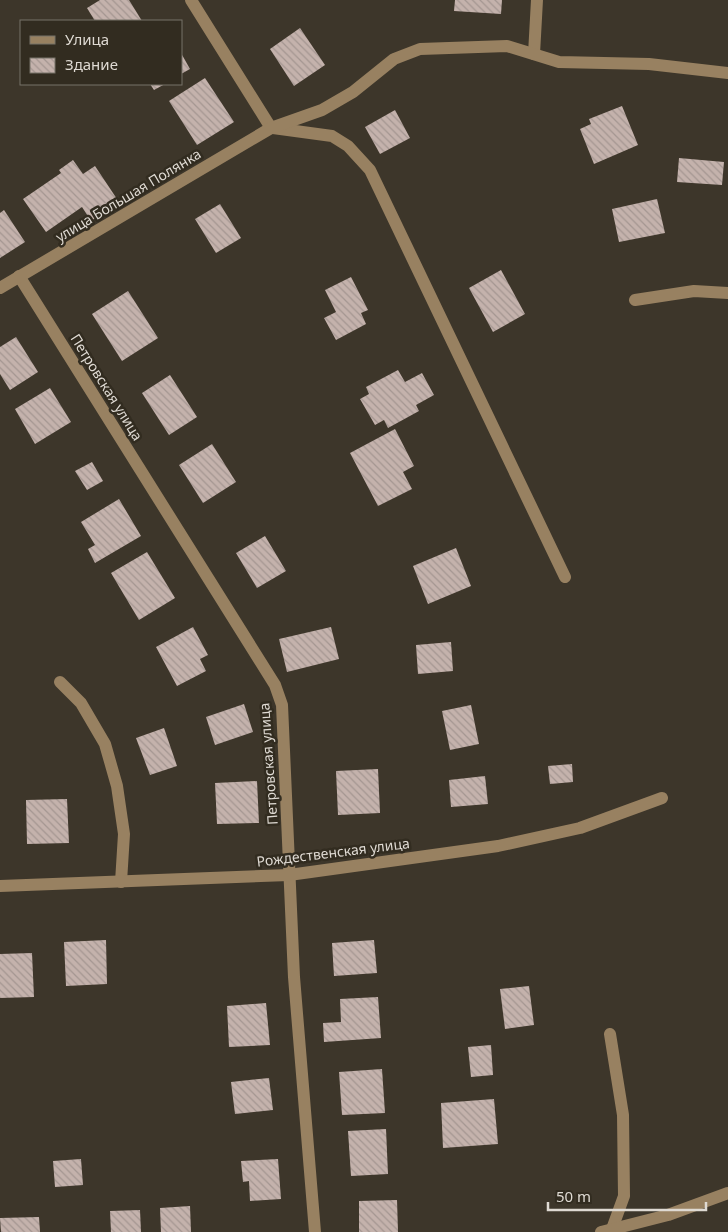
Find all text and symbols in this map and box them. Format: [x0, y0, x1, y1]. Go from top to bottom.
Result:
legend [20, 20, 182, 85]
text: Улица [65, 29, 109, 49]
text: Здание [65, 54, 118, 74]
street label: улица Большая Полянка [52, 144, 204, 246]
street label: Петровская улица [67, 330, 147, 444]
street label: Петровская улица [254, 702, 282, 826]
street label: Рождественская улица [255, 833, 411, 871]
scale bar [548, 1180, 706, 1212]
text: 50 m [556, 1186, 591, 1206]

